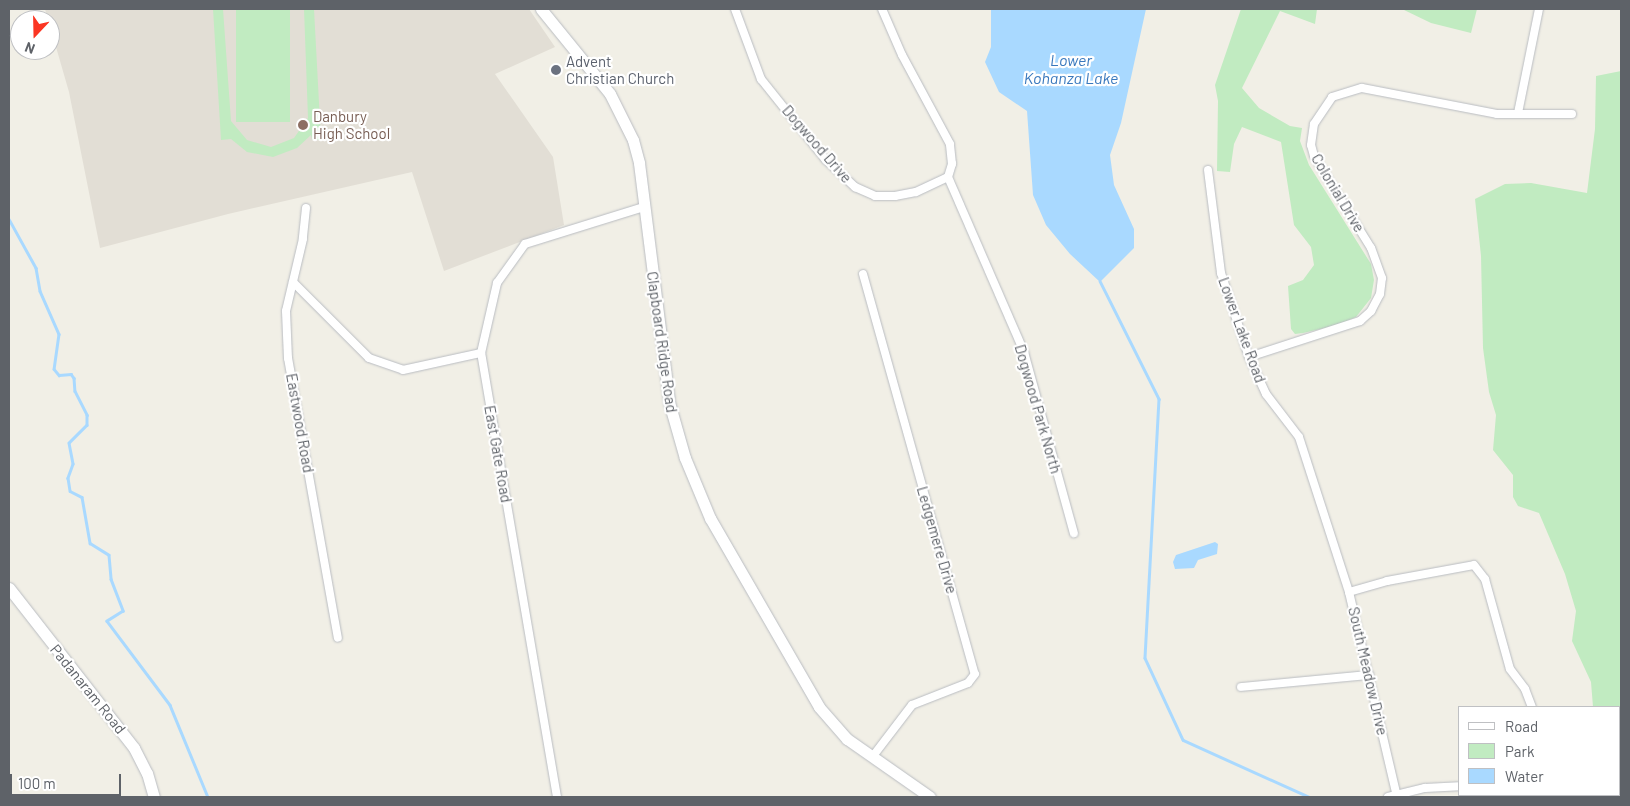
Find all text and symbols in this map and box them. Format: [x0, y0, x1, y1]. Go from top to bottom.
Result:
north arrow [10, 10, 60, 60]
text: N [22, 39, 37, 58]
water label: Lower Kohanza Lake [1024, 50, 1118, 88]
place label: Advent Christian Church [566, 52, 674, 87]
marker: Advent Christian Church [550, 64, 562, 76]
street label: Dogwood Drive [778, 101, 856, 187]
place label: Danbury High School [313, 107, 390, 142]
marker: Danbury High School [297, 119, 309, 131]
street label: Colonial Drive [1308, 151, 1368, 235]
street label: Clapboard Ridge Road [643, 270, 681, 414]
street label: Lower Lake Road [1215, 275, 1269, 385]
street label: Dogwood Park North [1011, 342, 1065, 476]
street label: Eastwood Road [282, 372, 318, 474]
street label: East Gate Road [481, 404, 515, 504]
street label: Ledgemere Drive [913, 484, 961, 596]
street label: South Meadow Drive [1344, 605, 1392, 737]
street label: Padanaram Road [46, 641, 130, 737]
legend [1458, 706, 1620, 796]
text: Road [1505, 717, 1538, 735]
text: Park [1505, 742, 1534, 760]
scale bar [12, 764, 124, 796]
text: Water [1505, 767, 1544, 785]
text: 100 m [18, 774, 56, 792]

